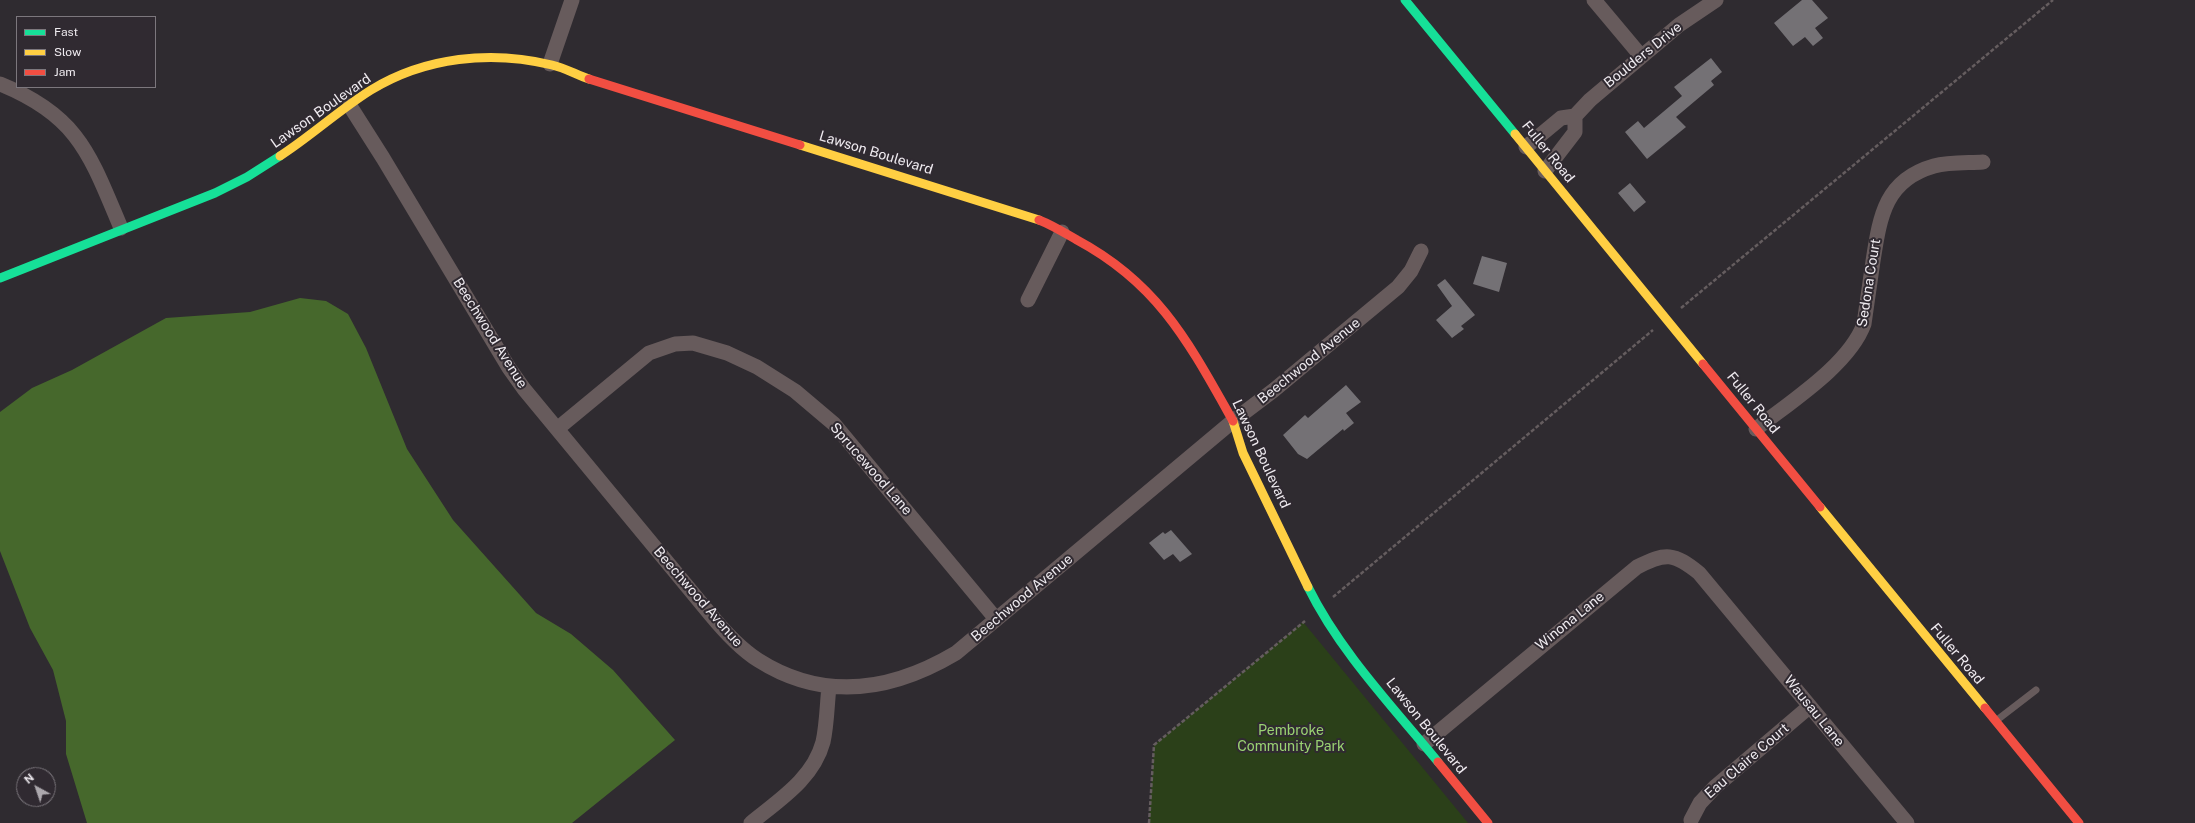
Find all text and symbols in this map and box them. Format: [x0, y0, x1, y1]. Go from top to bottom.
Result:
legend [16, 16, 156, 88]
street label: Boulders Drive [1601, 19, 1685, 91]
text: Fast [54, 25, 78, 39]
text: Slow [54, 45, 81, 59]
text: Jam [54, 65, 76, 79]
street label: Lawson Boulevard [268, 70, 374, 152]
street label: Fuller Road [1518, 118, 1578, 186]
street label: Lawson Boulevard [817, 128, 935, 178]
street label: Sedona Court [1854, 238, 1884, 328]
street label: Beechwood Avenue [449, 275, 531, 391]
street label: Beechwood Avenue [1254, 314, 1364, 408]
street label: Fuller Road [1723, 369, 1783, 437]
street label: Lawson Boulevard [1228, 397, 1294, 511]
street label: Sprucewood Lane [826, 419, 916, 519]
street label: Beechwood Avenue [650, 544, 746, 650]
street label: Beechwood Avenue [968, 551, 1076, 645]
street label: Winona Lane [1532, 588, 1608, 654]
street label: Fuller Road [1927, 620, 1987, 688]
street label: Wausau Lane [1780, 672, 1848, 750]
street label: Lawson Boulevard [1382, 675, 1470, 777]
street label: Eau Claire Court [1701, 720, 1793, 802]
park label: Pembroke Community Park [1237, 723, 1345, 756]
north arrow [16, 767, 56, 807]
text: N [22, 771, 36, 786]

